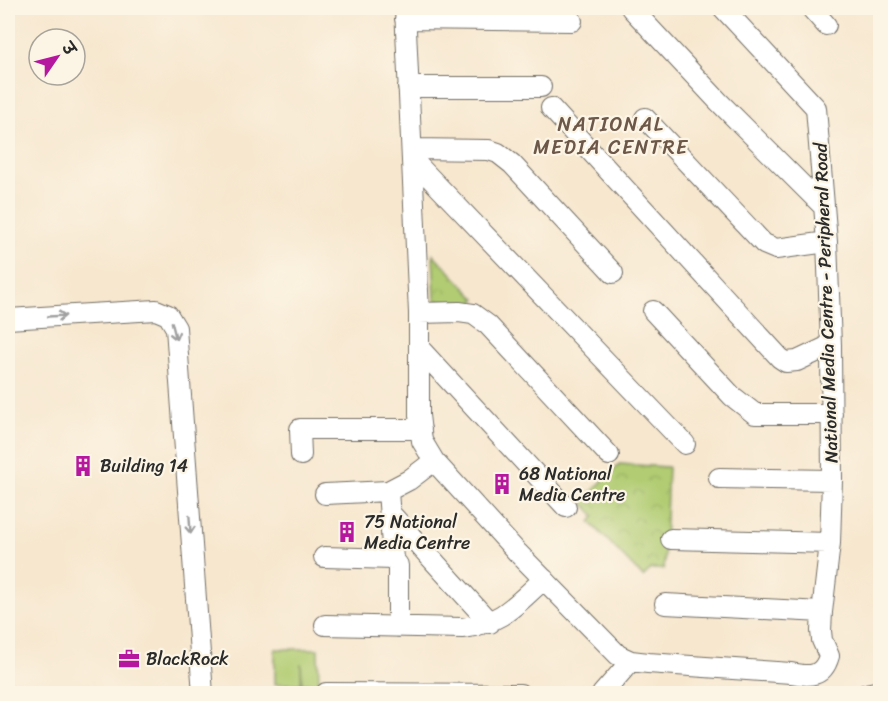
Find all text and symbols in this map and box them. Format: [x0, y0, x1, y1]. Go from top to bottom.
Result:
north arrow [27, 27, 87, 87]
text: उ [53, 34, 85, 62]
district label: NATIONAL MEDIA CENTRE [533, 107, 689, 165]
street label: National Media Centre - Peripheral Road [804, 141, 848, 463]
one-way arrow [47, 311, 67, 322]
one-way arrow [169, 321, 181, 340]
place label: Building 14 [100, 450, 188, 482]
building icon: Building 14 [71, 454, 95, 478]
place label: 68 National Media Centre [519, 458, 625, 511]
building icon: 68 National Media Centre [490, 472, 514, 496]
place label: 75 National Media Centre [364, 506, 470, 559]
one-way arrow [185, 514, 196, 534]
building icon: 75 National Media Centre [335, 520, 359, 544]
place label: BlackRock [146, 643, 229, 675]
office icon: BlackRock [117, 647, 141, 671]

